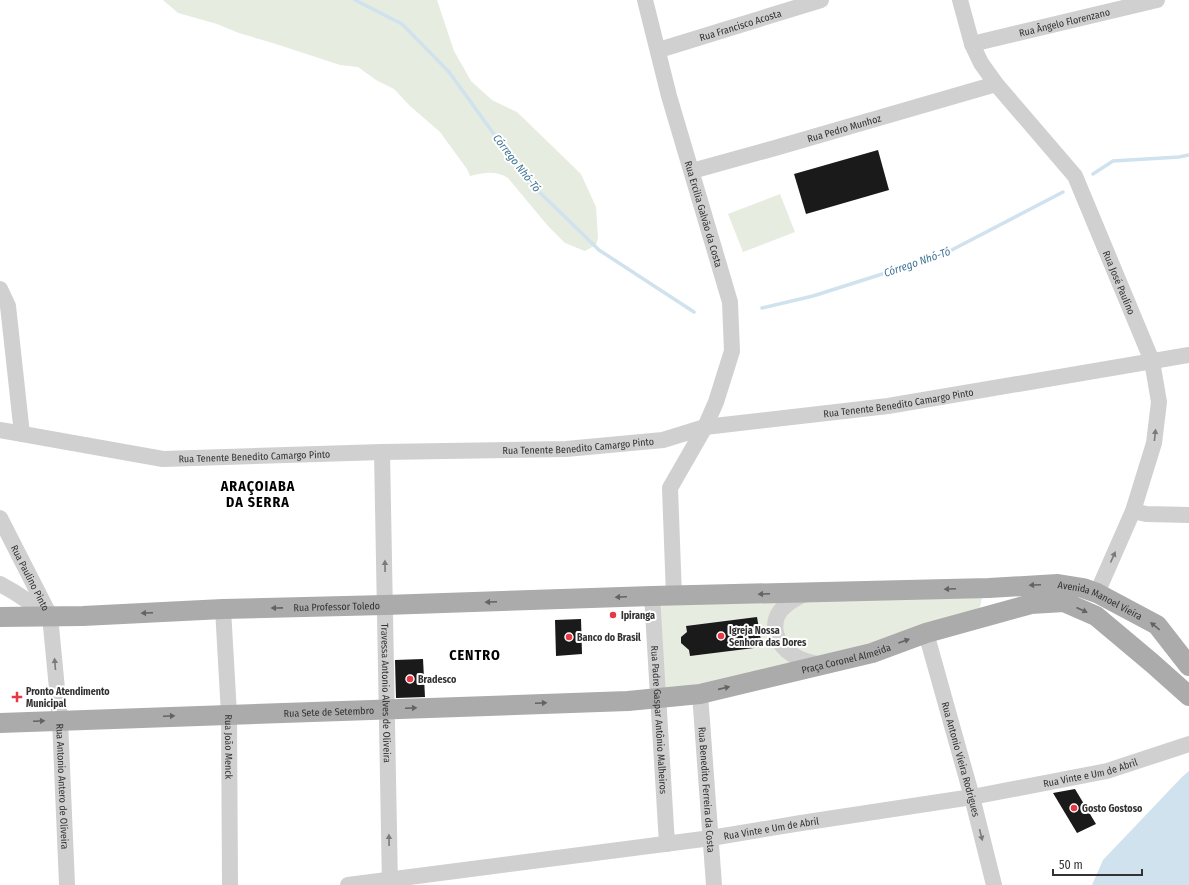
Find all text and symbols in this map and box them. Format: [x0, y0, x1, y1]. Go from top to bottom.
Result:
street label: Rua Ângelo Florenzano [1018, 6, 1111, 40]
street label: Rua Francisco Acosta [698, 8, 783, 44]
street label: Rua Pedro Munhoz [806, 113, 883, 145]
water label: Córrego Nhó-Tó [490, 132, 543, 195]
street label: Rua Ercilia Galvão da Costa [682, 160, 724, 269]
water label: Córrego Nhó-Tó [882, 245, 952, 280]
street label: Rua José Paulino [1100, 249, 1137, 317]
street label: Rua Tenente Benedito Camargo Pinto [823, 387, 975, 420]
one-way arrow [1152, 429, 1158, 441]
street label: Rua Tenente Benedito Camargo Pinto [502, 436, 654, 457]
street label: Rua Tenente Benedito Camargo Pinto [178, 449, 330, 465]
district label: ARAÇOIABA DA SERRA [220, 478, 295, 511]
street label: Rua Paulino Pinto [8, 543, 51, 613]
one-way arrow [1110, 551, 1116, 563]
one-way arrow [381, 560, 388, 572]
street label: Avenida Manoel Vieira [1057, 579, 1144, 623]
one-way arrow [1029, 582, 1042, 588]
one-way arrow [943, 586, 956, 592]
one-way arrow [757, 591, 770, 597]
one-way arrow [615, 594, 627, 601]
one-way arrow [485, 598, 497, 605]
street label: Rua Professor Toledo [293, 600, 380, 614]
one-way arrow [270, 605, 283, 611]
one-way arrow [1076, 607, 1088, 613]
one-way arrow [141, 609, 153, 616]
marker: Ipiranga [608, 610, 618, 620]
place label: Ipiranga [621, 610, 655, 622]
one-way arrow [1150, 621, 1161, 630]
street label: Travessa Antonio Alves de Oliveira [378, 623, 393, 763]
place label: Igreja Nossa Senhora das Dores [729, 625, 807, 649]
marker: Igreja Nossa Senhora das Dores [716, 631, 726, 641]
marker: Banco do Brasil [564, 632, 574, 642]
place label: Banco do Brasil [577, 632, 641, 644]
one-way arrow [898, 638, 910, 644]
street label: Praça Coronel Almeida [800, 642, 893, 677]
street label: Rua Padre Gaspar Antônio Malheiros [648, 645, 669, 794]
district label: CENTRO [449, 647, 501, 664]
one-way arrow [51, 658, 58, 670]
marker: Bradesco [405, 674, 415, 684]
place label: Bradesco [418, 674, 457, 686]
one-way arrow [718, 685, 730, 691]
place label: Pronto Atendimento Municipal [26, 686, 110, 710]
marker: Pronto Atendimento Municipal [11, 691, 23, 703]
one-way arrow [535, 700, 547, 707]
street label: Rua Antonio Vieira Rodrigues [939, 701, 982, 818]
one-way arrow [405, 704, 417, 711]
street label: Rua Sete de Setembro [283, 705, 374, 720]
one-way arrow [163, 713, 175, 720]
street label: Rua João Menck [222, 714, 234, 780]
one-way arrow [33, 718, 45, 725]
street label: Rua Antonio Antero de Oliveira [53, 723, 70, 850]
street label: Rua Benedito Ferreira da Costa [695, 726, 717, 853]
street label: Rua Vinte e Um de Abril [1042, 756, 1139, 790]
marker: Gosto Gostoso [1069, 803, 1079, 813]
place label: Gosto Gostoso [1082, 803, 1143, 815]
street label: Rua Vinte e Um de Abril [723, 815, 820, 843]
one-way arrow [978, 829, 984, 841]
one-way arrow [386, 833, 392, 846]
scale bar [1053, 851, 1142, 877]
text: 50 m [1059, 858, 1083, 872]

